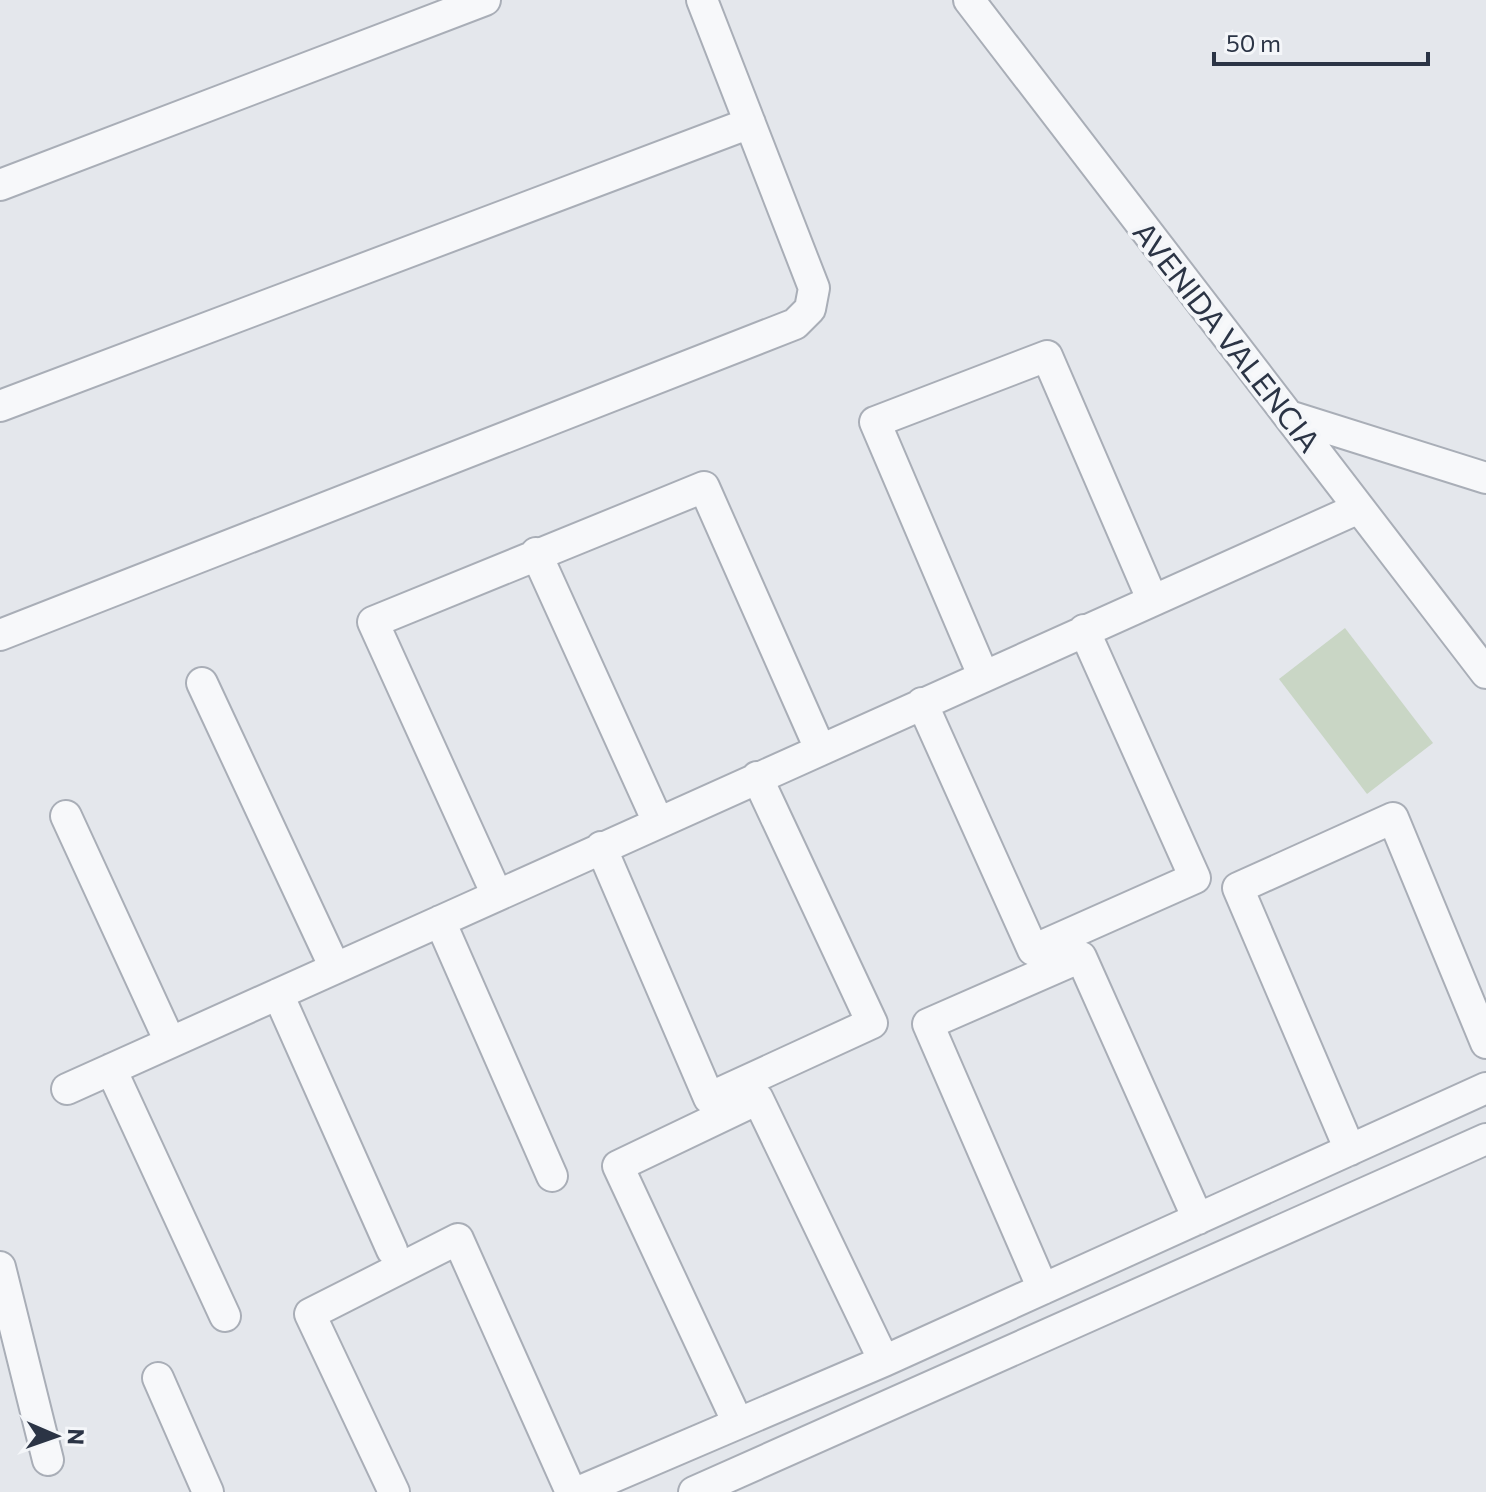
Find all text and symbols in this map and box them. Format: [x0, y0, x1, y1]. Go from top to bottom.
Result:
scale bar [1214, 16, 1428, 66]
text: 50 m [1226, 28, 1281, 57]
street label: AVENIDA VALENCIA [1127, 214, 1329, 458]
north arrow [16, 1396, 96, 1476]
text: N [63, 1428, 90, 1445]

